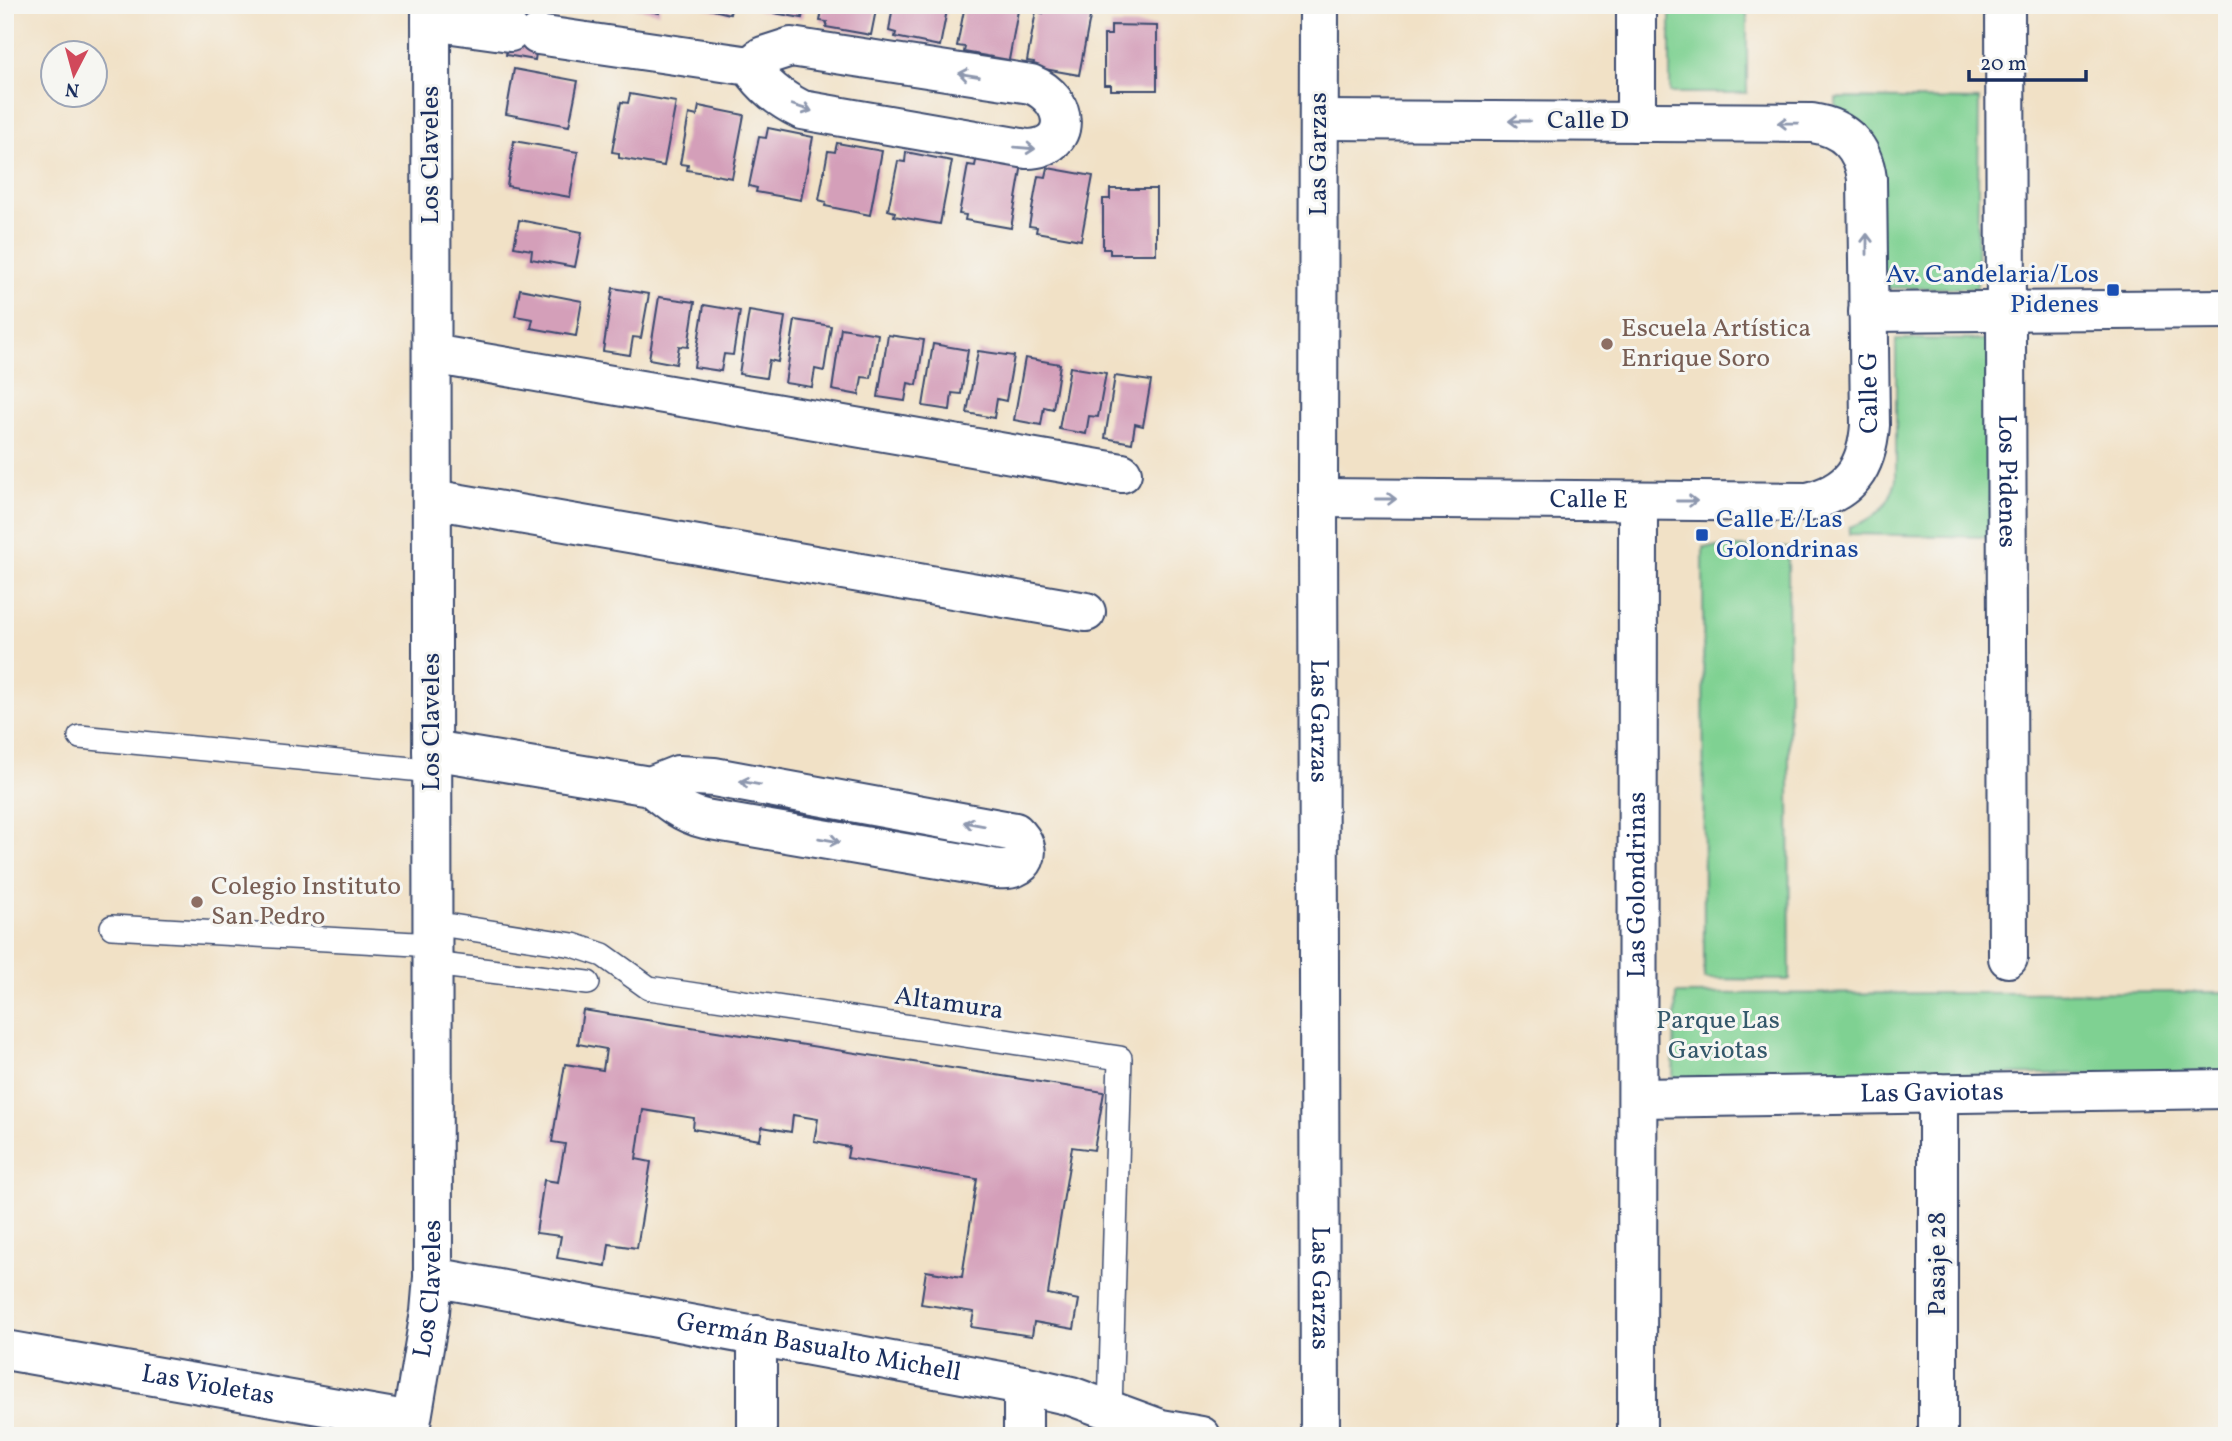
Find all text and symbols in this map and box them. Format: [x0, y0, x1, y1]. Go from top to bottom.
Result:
north arrow [38, 38, 108, 108]
scale bar [1969, 38, 2087, 82]
text: 20 m [1980, 50, 2026, 79]
one-way arrow [958, 68, 981, 81]
text: N [64, 75, 81, 103]
street label: Los Claveles [413, 86, 449, 224]
street label: Las Garzas [1301, 92, 1337, 216]
one-way arrow [790, 103, 812, 115]
street label: Calle D [1547, 103, 1629, 139]
one-way arrow [1507, 114, 1530, 128]
one-way arrow [1777, 116, 1800, 130]
one-way arrow [1014, 142, 1036, 155]
one-way arrow [1860, 232, 1874, 255]
place label: Av. Candelaria/Los Pidenes [1886, 257, 2099, 323]
marker: Av. Candelaria/Los Pidenes [2105, 282, 2121, 298]
place label: Escuela Artística Enrique Soro [1621, 311, 1811, 377]
marker: Escuela Artística Enrique Soro [1599, 336, 1615, 352]
street label: Calle G [1851, 352, 1889, 435]
street label: Los Pidenes [1988, 414, 2025, 548]
street label: Calle E [1550, 482, 1628, 519]
one-way arrow [1374, 492, 1397, 506]
one-way arrow [1675, 494, 1698, 508]
place label: Calle E/Las Golondrinas [1716, 502, 1859, 568]
marker: Calle E/Las Golondrinas [1694, 527, 1710, 543]
street label: Los Claveles [414, 653, 450, 791]
street label: Las Garzas [1300, 659, 1337, 783]
one-way arrow [739, 776, 762, 789]
street label: Las Golondrinas [1619, 792, 1656, 978]
one-way arrow [963, 817, 986, 830]
one-way arrow [817, 834, 839, 847]
place label: Colegio Instituto San Pedro [211, 869, 401, 935]
marker: Colegio Instituto San Pedro [189, 894, 205, 910]
street label: Altamura [892, 979, 1006, 1029]
park label: Parque Las Gaviotas [1656, 1003, 1780, 1069]
street label: Las Gaviotas [1860, 1074, 2004, 1113]
street label: Pasaje 28 [1920, 1212, 1956, 1316]
street label: Los Claveles [405, 1219, 451, 1360]
street label: Las Garzas [1302, 1226, 1338, 1350]
street label: Germán Basualto Michell [673, 1304, 964, 1391]
street label: Las Violetas [139, 1356, 277, 1415]

